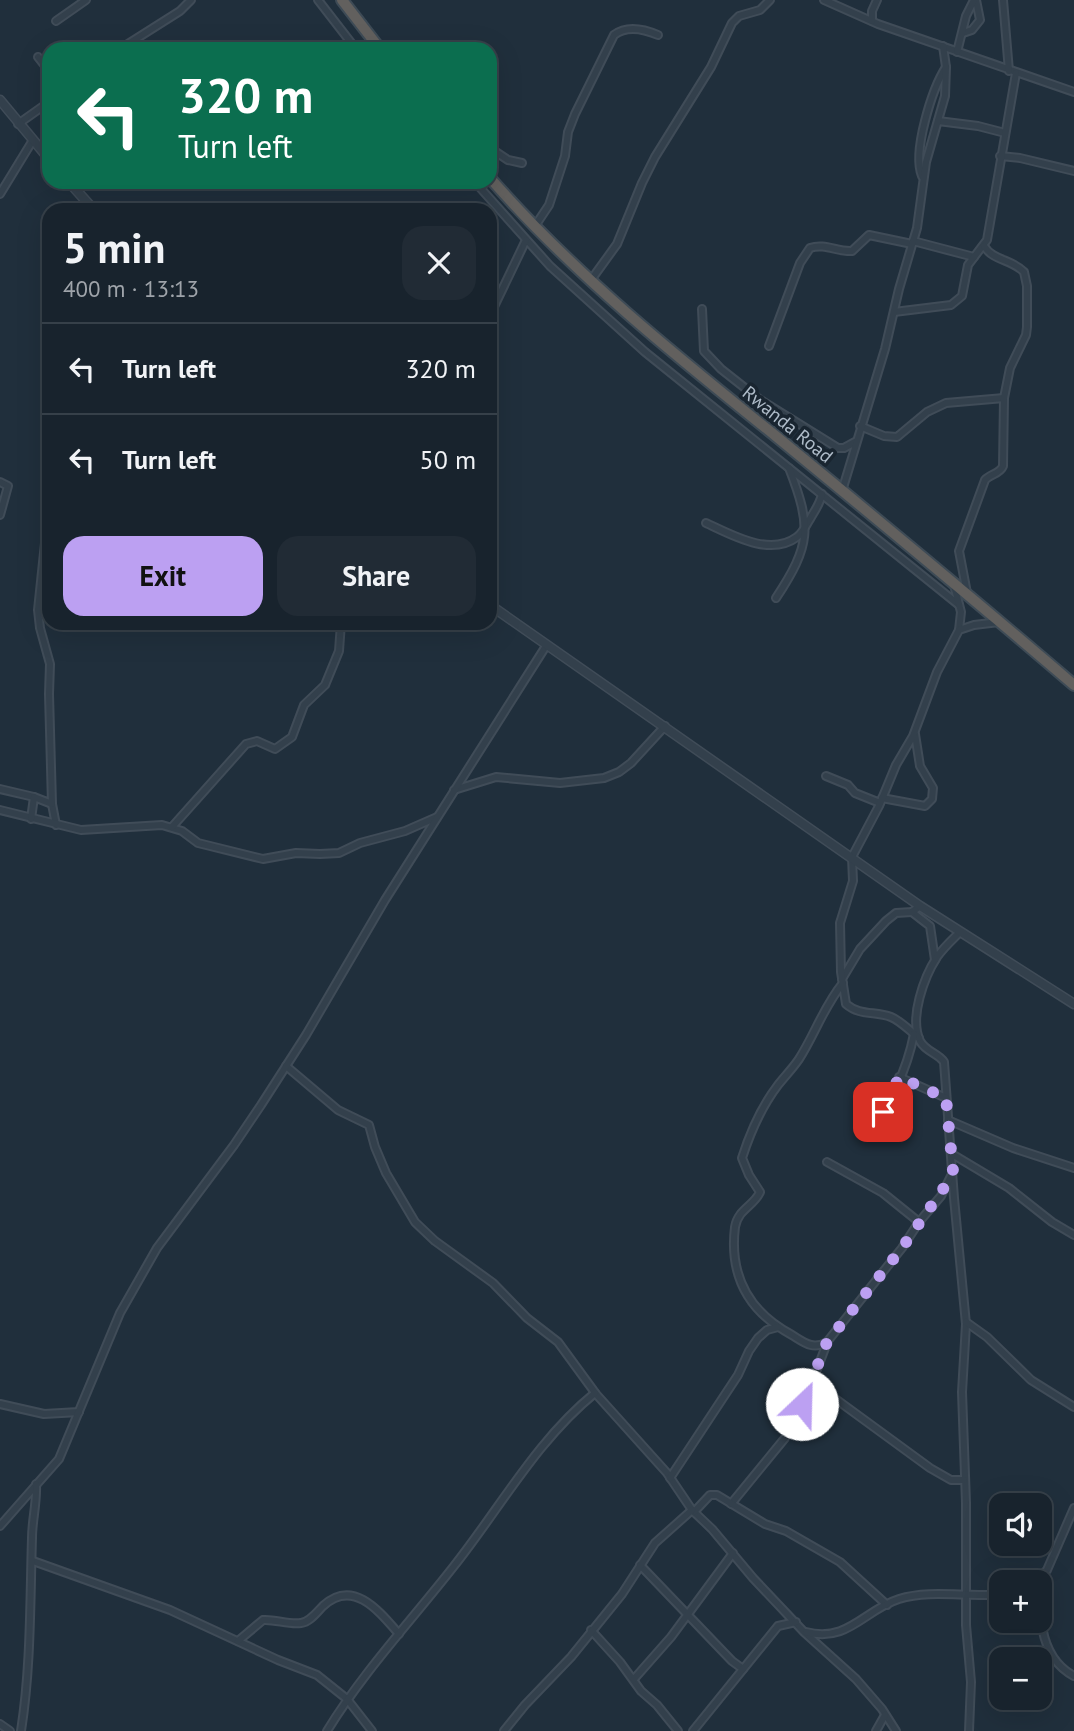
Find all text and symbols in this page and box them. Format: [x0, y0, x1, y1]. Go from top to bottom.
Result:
text: 320 m [178, 63, 313, 127]
icon: left [63, 70, 154, 161]
text: Turn left [178, 125, 293, 167]
text: 5 min [63, 220, 165, 275]
button: close [402, 226, 476, 300]
text: 400 m · 13:13 [63, 274, 199, 303]
icon: left [63, 350, 101, 388]
text: Turn left [122, 352, 216, 385]
text: 320 m [405, 352, 476, 385]
street label: Rwanda Road [738, 380, 838, 468]
icon: left [63, 441, 101, 479]
text: Turn left [122, 443, 216, 476]
text: 50 m [420, 443, 476, 476]
button: Exit [63, 536, 263, 616]
button: Share [277, 536, 476, 616]
pin [853, 1082, 913, 1142]
icon: arrive [864, 1093, 902, 1131]
position arrow [765, 1367, 839, 1441]
map controls [989, 1493, 1052, 1710]
button: sound [989, 1493, 1052, 1556]
button: + [989, 1570, 1052, 1633]
button: − [989, 1647, 1052, 1710]

